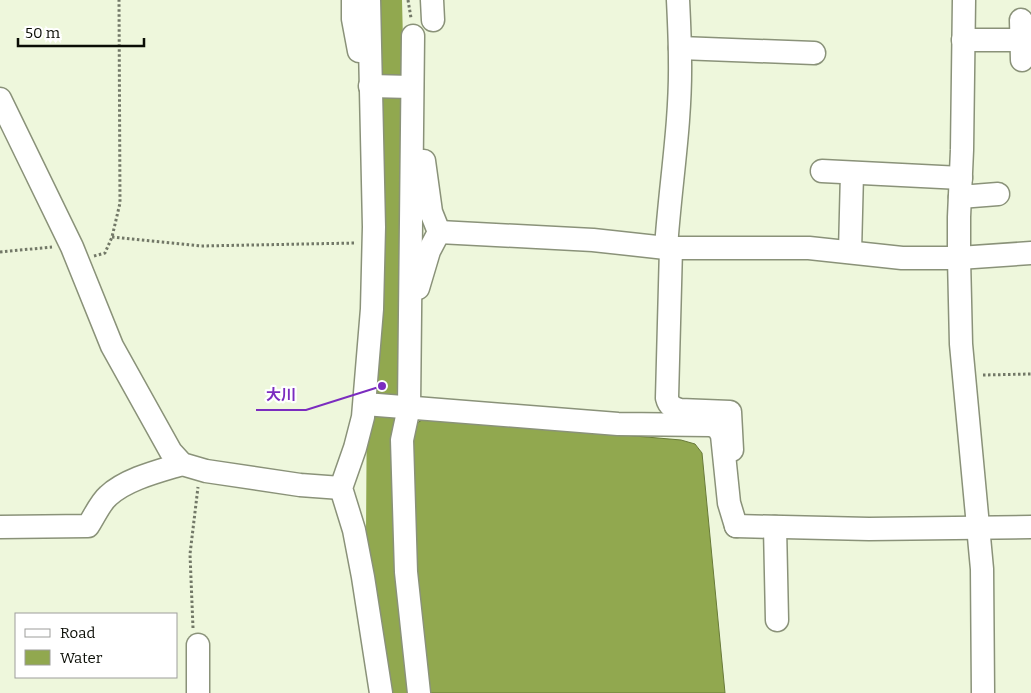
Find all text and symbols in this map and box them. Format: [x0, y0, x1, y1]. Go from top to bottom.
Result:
scale bar [18, 15, 144, 47]
text: 50 m [25, 24, 61, 42]
callout: 大川 [256, 380, 306, 410]
text: 大川 [266, 386, 296, 404]
legend [15, 613, 178, 678]
text: Road [60, 624, 95, 642]
text: Water [60, 649, 103, 667]

